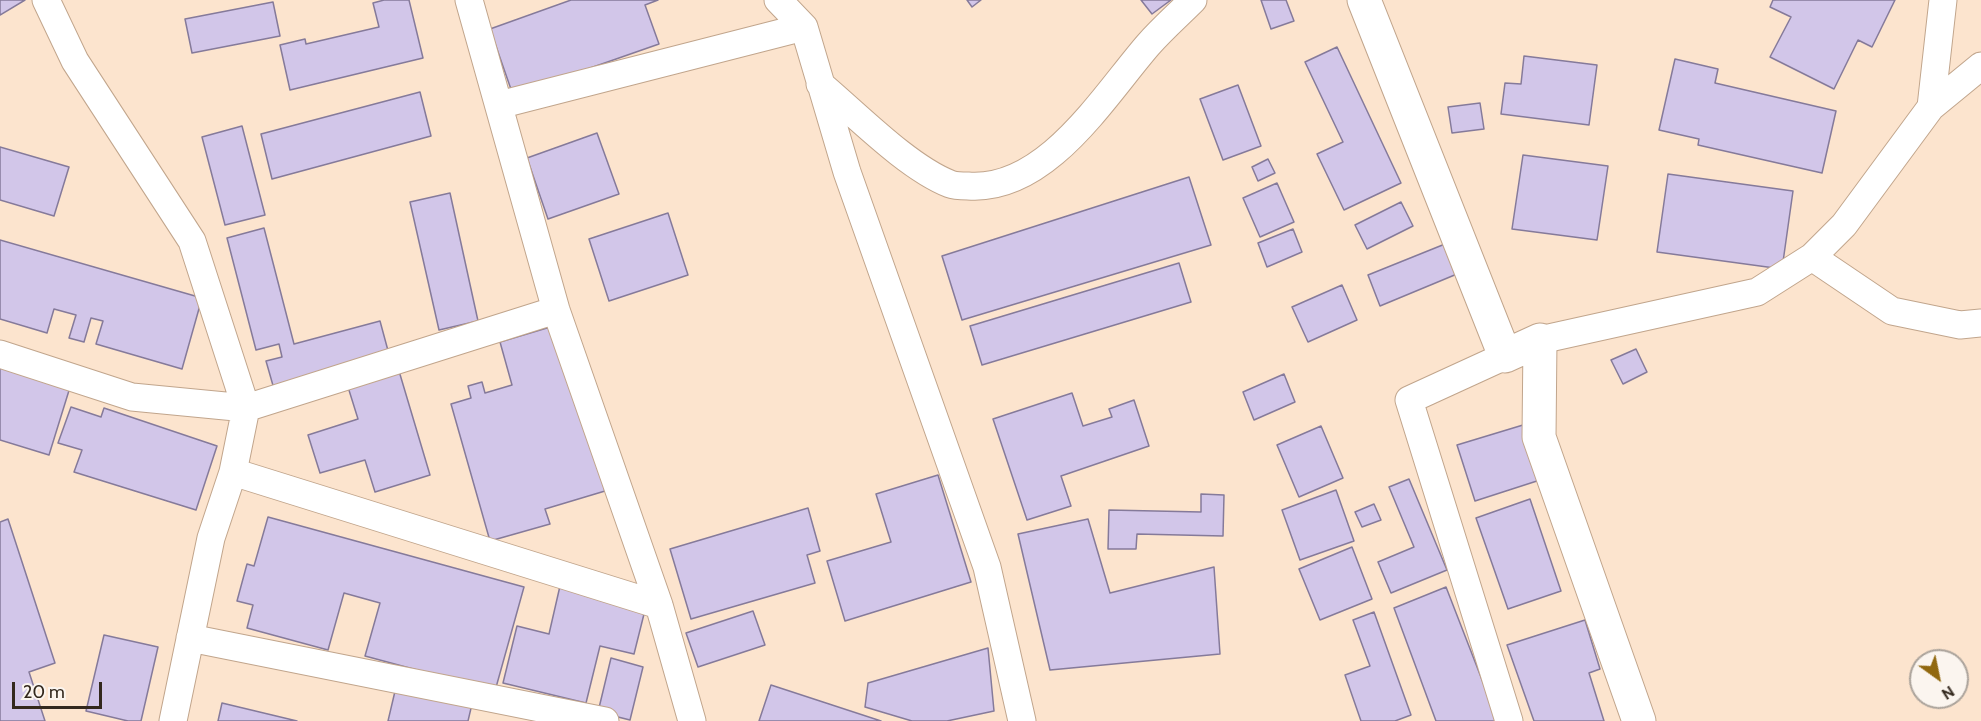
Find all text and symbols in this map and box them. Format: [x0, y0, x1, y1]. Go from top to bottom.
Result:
north arrow [1909, 649, 1969, 709]
scale bar [15, 670, 105, 708]
text: 20 m [23, 681, 65, 703]
text: N [1938, 682, 1958, 704]

